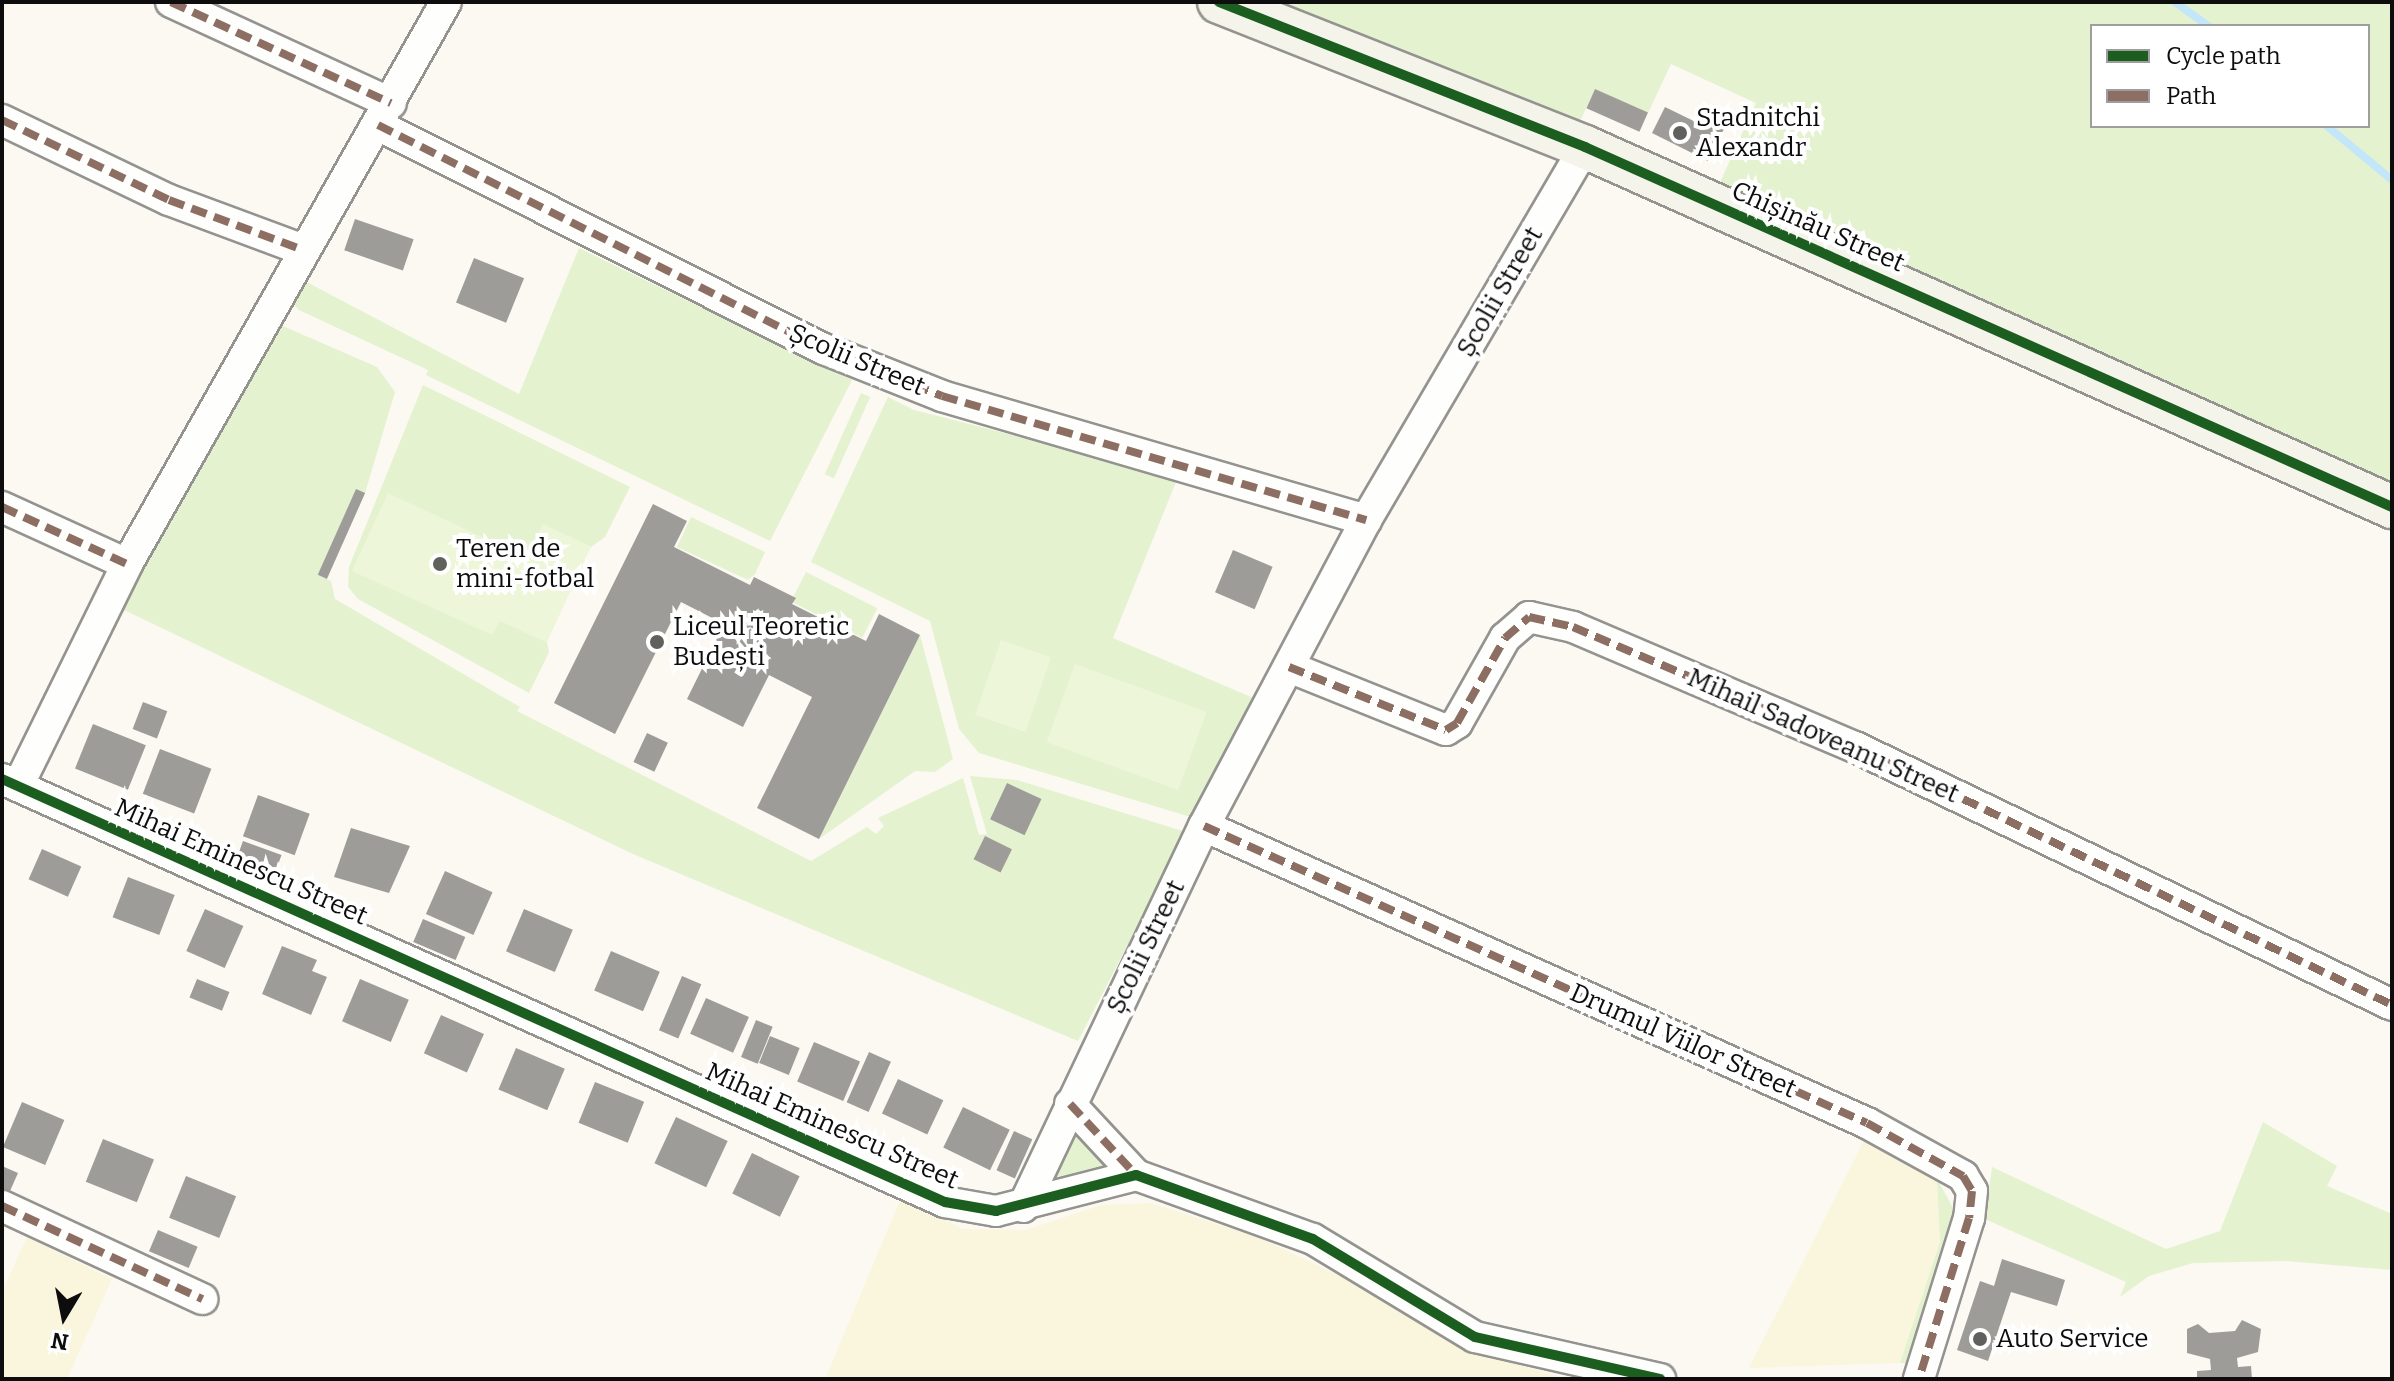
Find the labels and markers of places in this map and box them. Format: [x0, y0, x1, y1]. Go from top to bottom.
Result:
place label: Stadnitchi Alexandr [1696, 102, 1820, 164]
marker: Stadnitchi Alexandr [1671, 124, 1689, 142]
place label: Teren de mini-fotbal [456, 533, 594, 594]
marker: Teren de mini-fotbal [431, 555, 449, 573]
place label: Liceul Teoretic Budești [673, 611, 849, 672]
marker: Liceul Teoretic Budești [648, 633, 666, 651]
place label: Auto Service [1996, 1323, 2148, 1355]
marker: Auto Service [1971, 1330, 1989, 1348]

